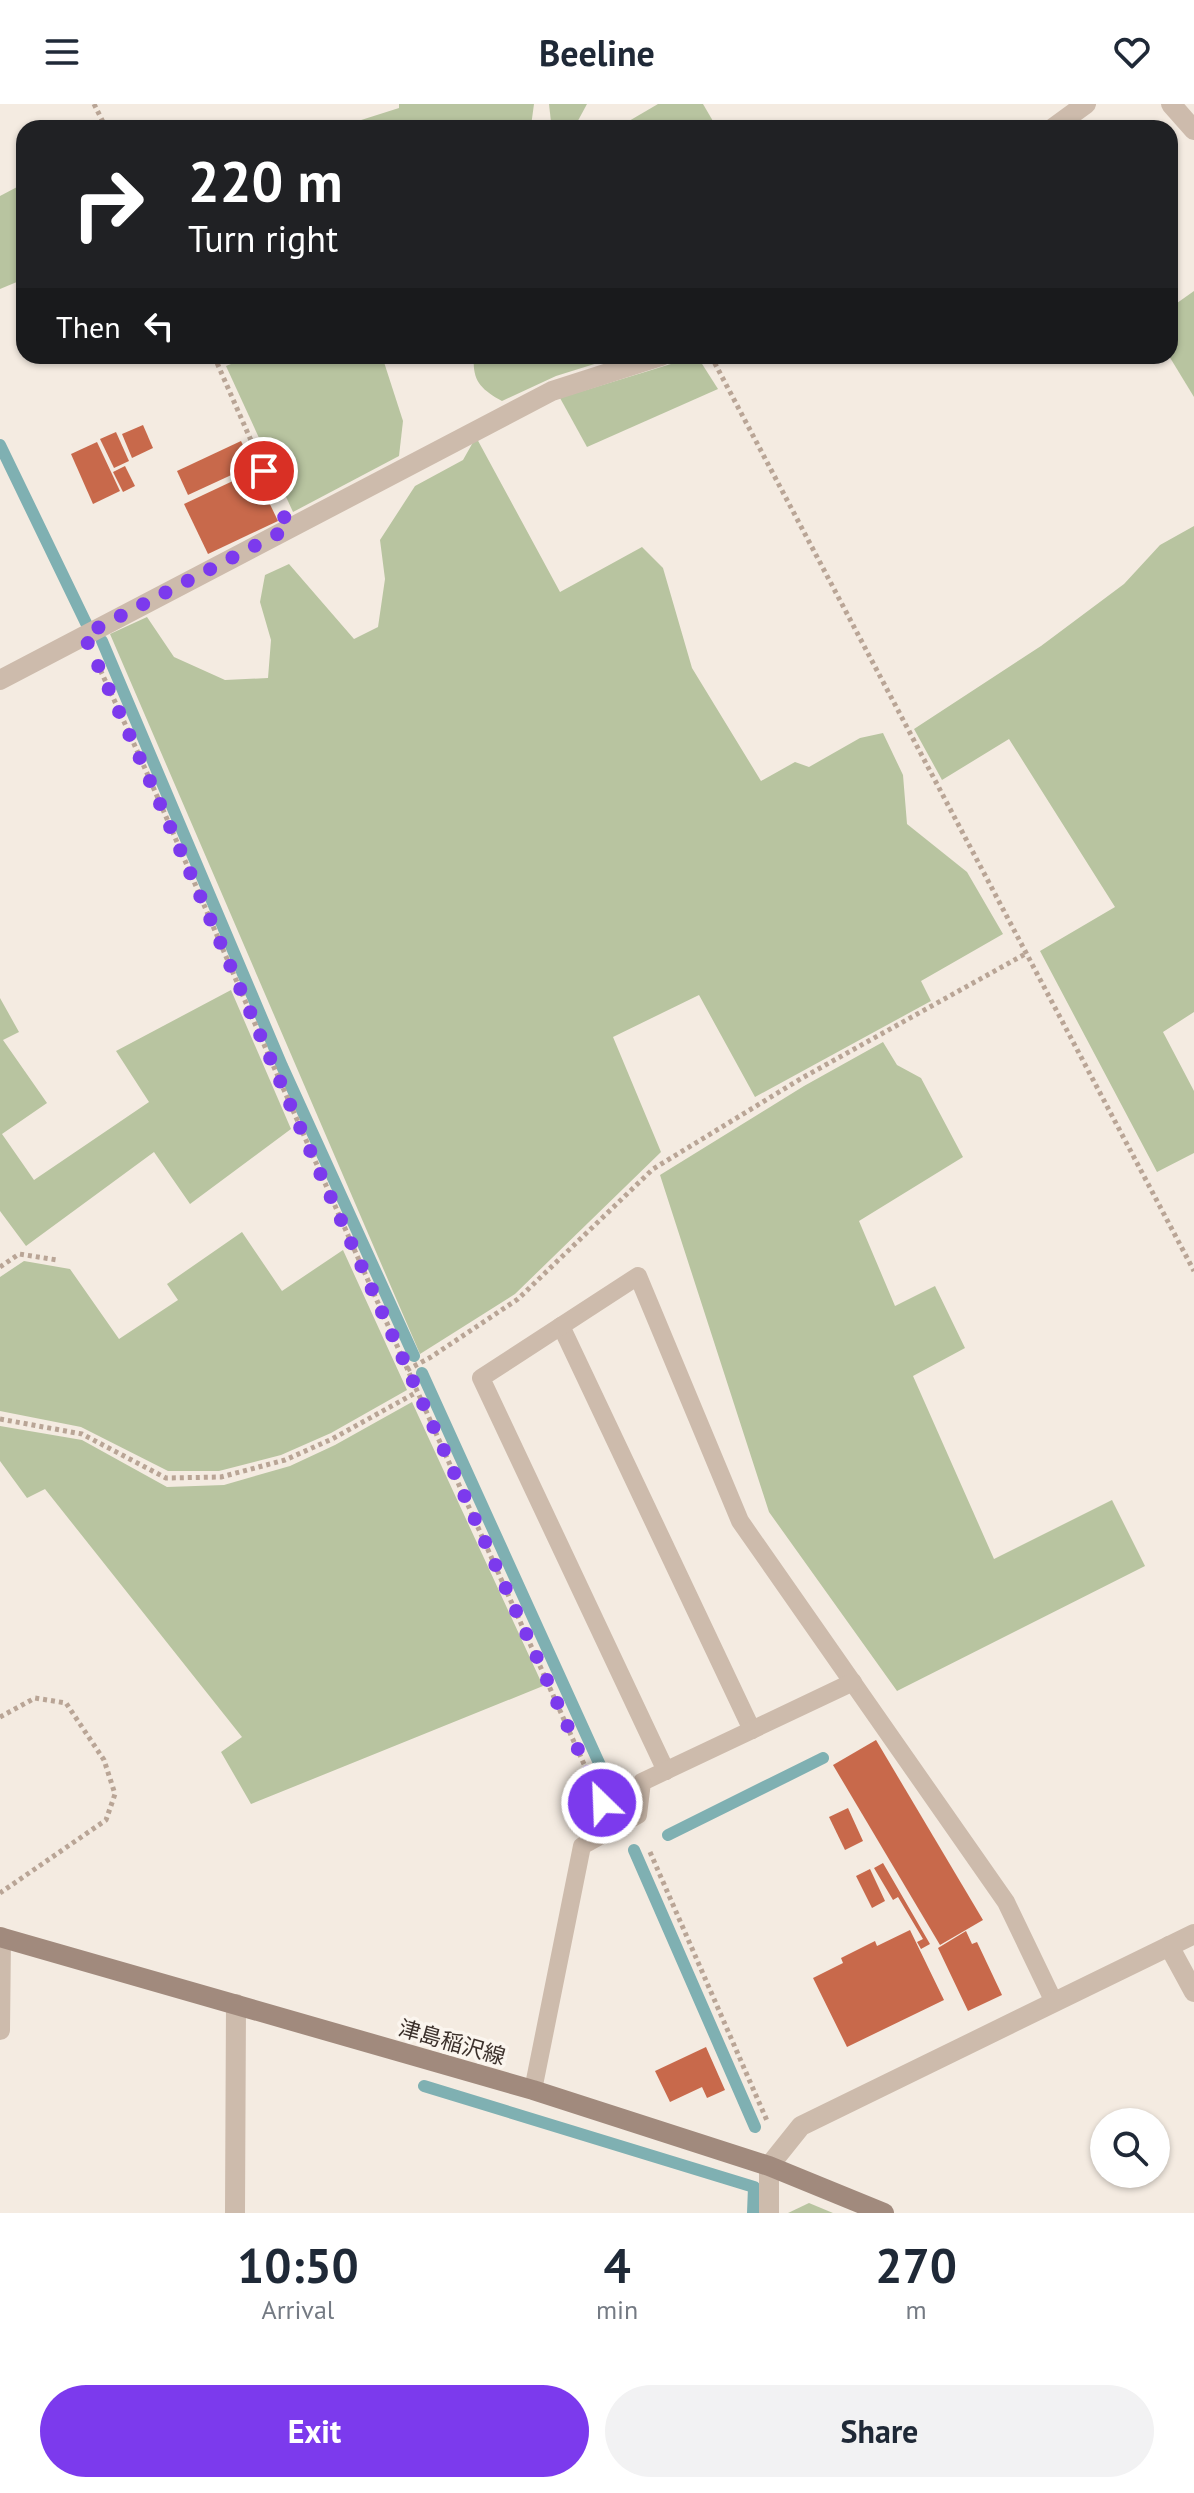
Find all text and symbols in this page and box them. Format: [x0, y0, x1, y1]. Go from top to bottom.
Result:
text: Beeline [539, 29, 655, 76]
icon: menu [40, 30, 84, 74]
icon: heart [1110, 30, 1154, 74]
text: 220 m [188, 145, 343, 217]
icon: right [56, 152, 160, 256]
text: Turn right [188, 215, 338, 262]
icon: left [137, 304, 181, 348]
text: Then [56, 307, 121, 346]
pin [230, 437, 298, 505]
icon: arrive [242, 449, 286, 493]
position arrow [560, 1761, 644, 1845]
street label: 津島稲沢線 [395, 2013, 509, 2071]
map controls [1090, 2108, 1170, 2188]
button: search [1090, 2108, 1170, 2188]
text: 10:50 [237, 2234, 359, 2296]
text: 4 [603, 2234, 631, 2296]
text: 270 [875, 2234, 957, 2296]
text: Arrival [262, 2293, 334, 2326]
text: min [596, 2293, 638, 2326]
text: m [906, 2293, 927, 2326]
button: Exit [40, 2385, 589, 2477]
button: Share [605, 2385, 1154, 2477]

